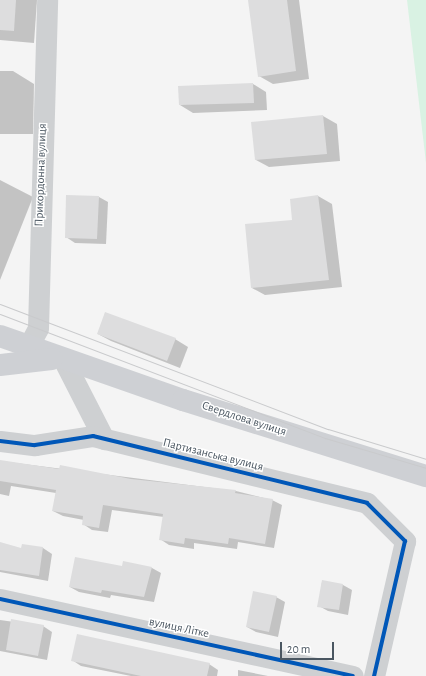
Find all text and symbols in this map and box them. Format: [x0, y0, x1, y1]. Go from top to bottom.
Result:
street label: Прикордонна вулиця [32, 123, 50, 227]
street label: Свердлова вулиця [200, 399, 288, 439]
street label: Партизанська вулиця [161, 436, 265, 474]
street label: вулиця Літке [148, 615, 210, 641]
scale bar [282, 634, 336, 660]
text: 20 m [287, 643, 310, 655]

